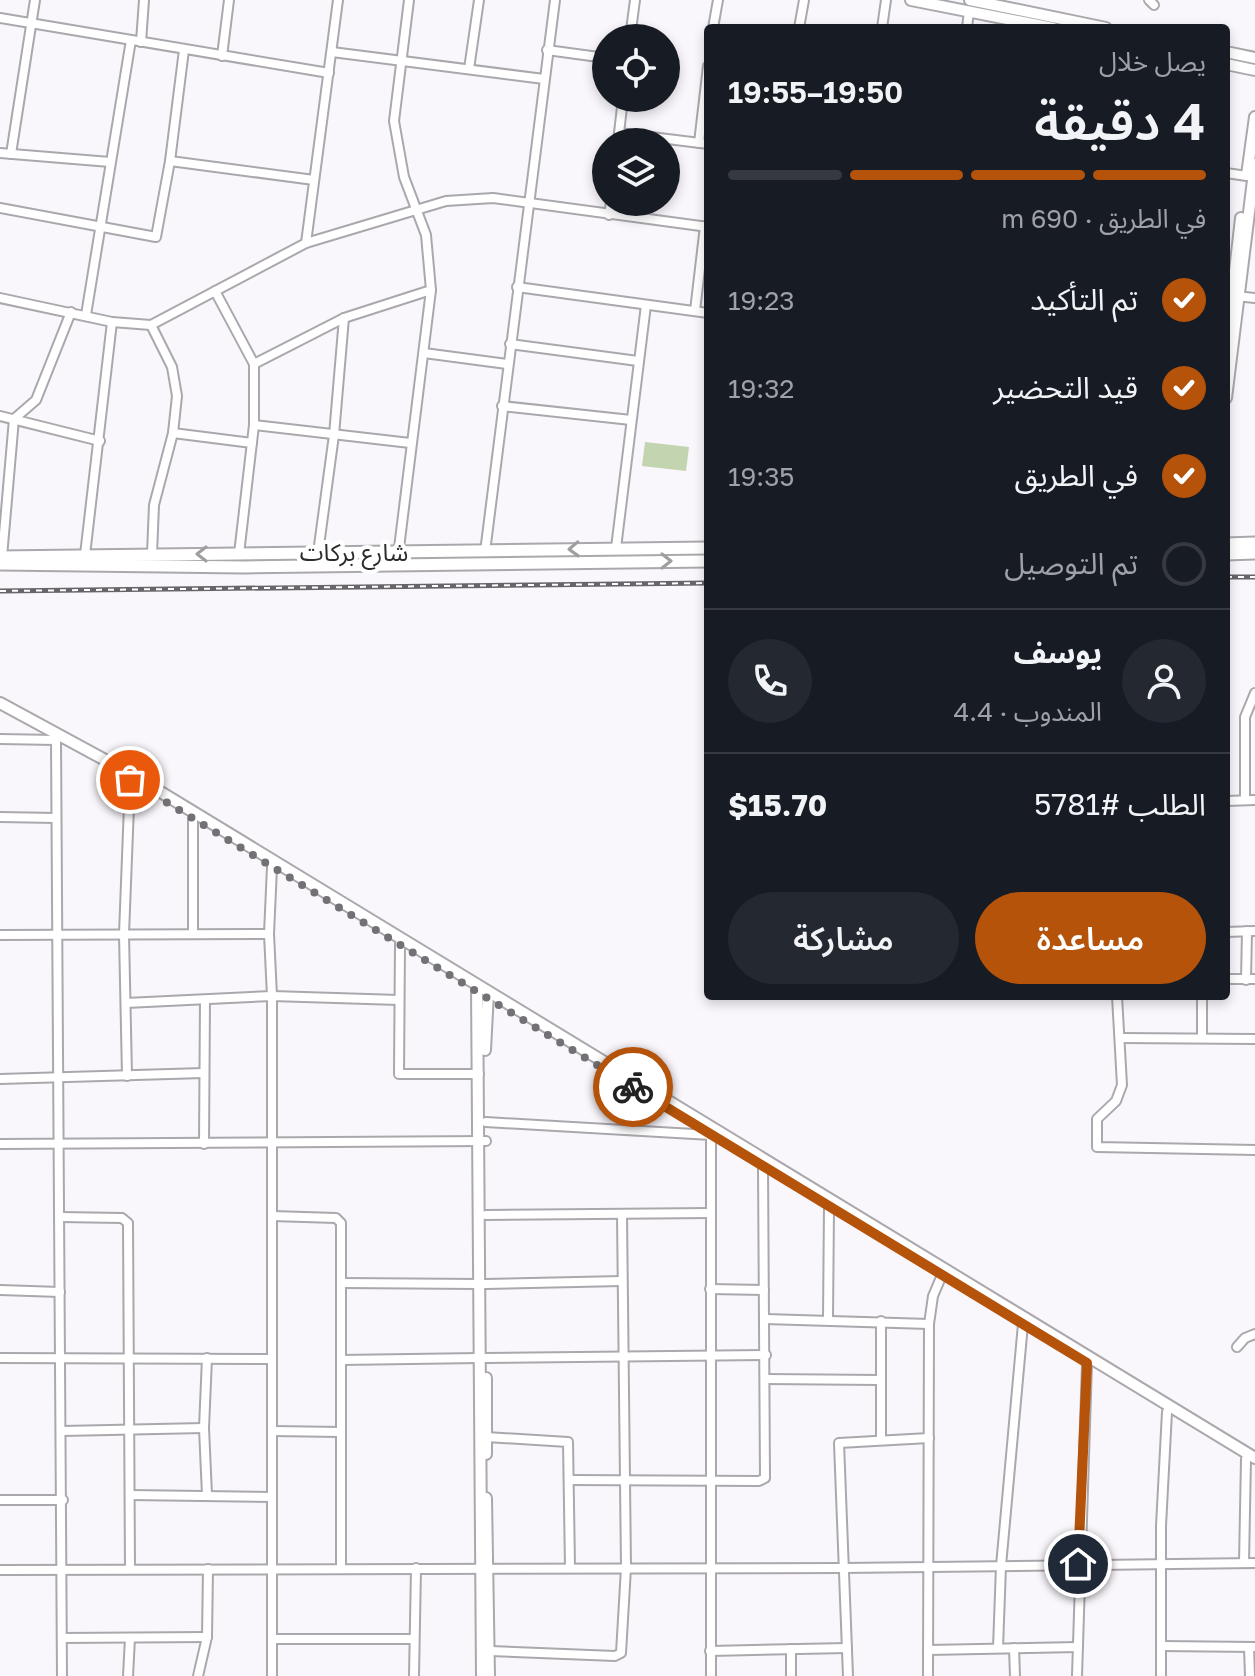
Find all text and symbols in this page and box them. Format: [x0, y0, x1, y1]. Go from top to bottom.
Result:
map controls [592, 24, 680, 216]
button: locate [592, 24, 680, 112]
text: يصل خلال [1099, 46, 1206, 77]
text: 19:50–19:55 [728, 74, 903, 110]
text: 4 دقيقة [1034, 89, 1206, 151]
button: layers [592, 128, 680, 216]
text: في الطريق · 690 m [1001, 203, 1206, 234]
icon: check [1162, 278, 1206, 322]
text: تم التأكيد [1030, 281, 1138, 317]
text: 19:23 [728, 285, 794, 316]
icon: check [1162, 366, 1206, 410]
text: قيد التحضير [993, 369, 1138, 405]
text: 19:32 [728, 373, 794, 404]
icon: check [1162, 454, 1206, 498]
text: في الطريق [1015, 457, 1138, 493]
text: 19:35 [728, 461, 794, 492]
street label: شارع بركات [300, 537, 408, 570]
one-way arrow [567, 541, 580, 558]
one-way arrow [195, 545, 208, 563]
text: تم التوصيل [1004, 545, 1138, 581]
one-way arrow [660, 552, 673, 570]
text: يوسف [1014, 634, 1102, 670]
button: phone [728, 639, 812, 723]
button: person [1122, 639, 1206, 723]
text: المندوب · 4.4 [954, 696, 1102, 727]
pin [96, 746, 164, 814]
icon: bag [108, 758, 152, 802]
text: الطلب #5781 [1034, 786, 1206, 822]
text: $15.70 [728, 787, 827, 823]
button: مشاركة [728, 892, 959, 984]
button: مساعدة [975, 892, 1206, 984]
courier [593, 1047, 673, 1127]
icon: bike [611, 1065, 655, 1109]
pin [1044, 1530, 1112, 1598]
icon: home [1056, 1542, 1100, 1586]

